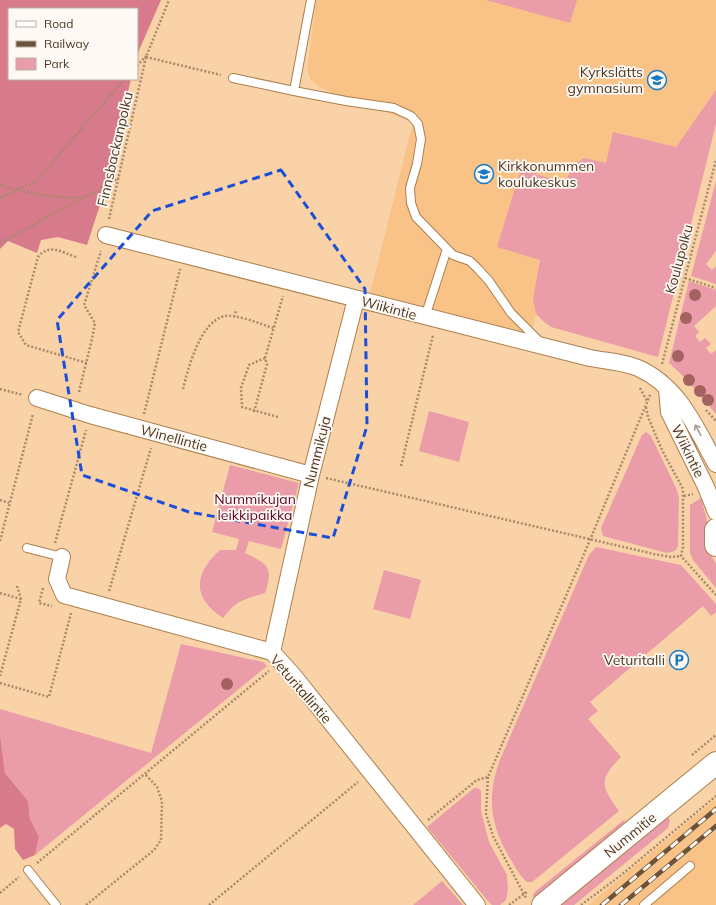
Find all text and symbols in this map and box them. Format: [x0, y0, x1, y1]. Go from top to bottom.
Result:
legend [8, 8, 138, 80]
text: Road [44, 16, 73, 31]
text: Railway [44, 36, 90, 51]
text: Park [44, 56, 70, 71]
place label: Kyrkslätts gymnasium [568, 63, 643, 97]
school or university icon: Kyrkslätts gymnasium [646, 69, 668, 91]
street label: Finnsbackanpolku [93, 90, 137, 208]
place label: Kirkkonummen koulukeskus [498, 157, 594, 191]
school or university icon: Kirkkonummen koulukeskus [473, 163, 495, 185]
street label: Koulupolku [661, 222, 697, 296]
street label: Wiikintie [359, 292, 419, 324]
street label: Nummikuja [299, 414, 335, 490]
street label: Winellintie [138, 420, 210, 456]
street label: Wiikintie [667, 422, 709, 480]
one-way arrow [693, 424, 701, 436]
park label: Nummikujan leikkipaikka [214, 490, 296, 524]
parking icon: Veturitalli [668, 649, 690, 671]
street label: Veturitallintie [266, 651, 336, 727]
place label: Veturitalli [604, 651, 665, 669]
street label: Nummitie [600, 808, 660, 862]

